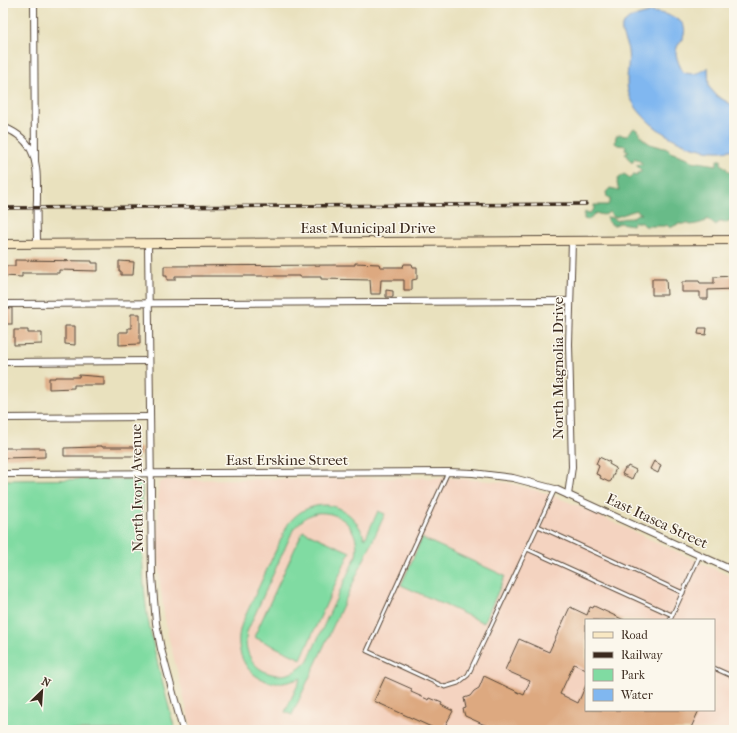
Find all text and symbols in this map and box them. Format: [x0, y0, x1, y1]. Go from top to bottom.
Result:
street label: East Municipal Drive [300, 219, 436, 237]
street label: North Magnolia Drive [549, 296, 567, 439]
street label: North Ivory Avenue [127, 423, 147, 552]
street label: East Erskine Street [226, 451, 349, 469]
street label: East Itasca Street [603, 490, 711, 553]
legend [585, 619, 715, 711]
text: Road [621, 628, 648, 642]
text: Railway [621, 648, 663, 662]
text: Park [621, 668, 646, 682]
north arrow [22, 671, 62, 711]
text: N [39, 675, 53, 690]
text: Water [620, 688, 654, 702]

